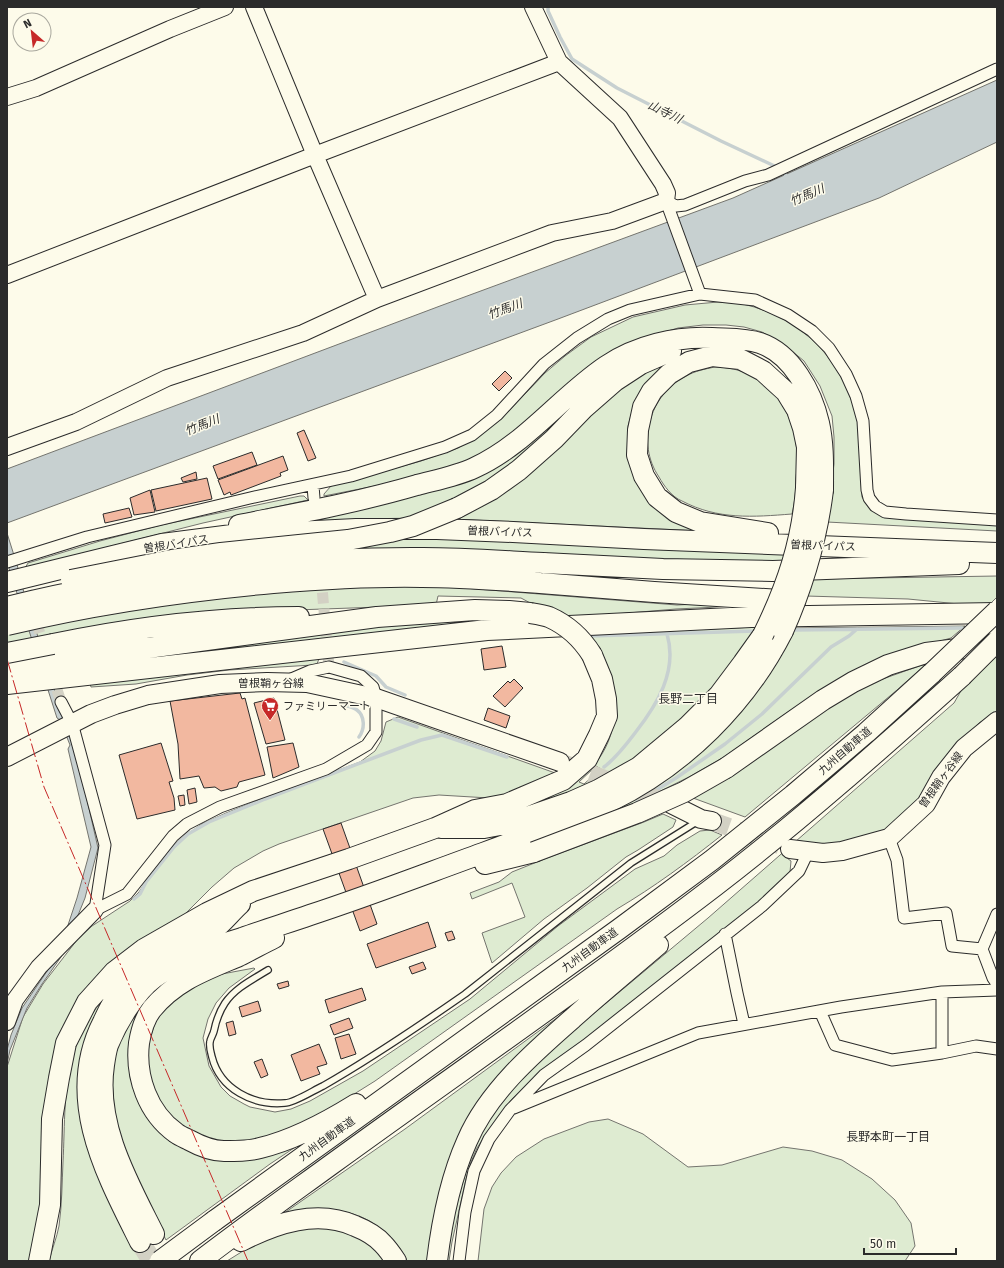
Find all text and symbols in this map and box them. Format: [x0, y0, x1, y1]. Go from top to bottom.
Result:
north arrow [12, 12, 52, 52]
text: N [21, 16, 34, 31]
water label: 山寺川 [646, 98, 686, 127]
water label: 竹馬川 [788, 181, 828, 208]
water label: 竹馬川 [486, 296, 526, 322]
water label: 竹馬川 [183, 411, 223, 438]
street label: 曽根バイパス [467, 524, 533, 540]
street label: 曽根バイパス [142, 532, 210, 556]
street label: 曽根バイパス [790, 538, 856, 554]
street label: 曽根鞘ヶ谷線 [238, 677, 304, 690]
district label: 長野二丁目 [658, 692, 718, 706]
supermarket icon: ファミリーマート [260, 696, 280, 721]
place label: ファミリーマート [283, 700, 371, 713]
street label: 九州自動車道 [816, 724, 874, 778]
street label: 曽根鞘ヶ谷線 [916, 749, 966, 811]
street label: 九州自動車道 [559, 925, 621, 975]
street label: 九州自動車道 [296, 1114, 358, 1164]
district label: 長野本町一丁目 [846, 1130, 930, 1144]
scale bar [864, 1230, 956, 1256]
text: 50 m [870, 1237, 896, 1251]

